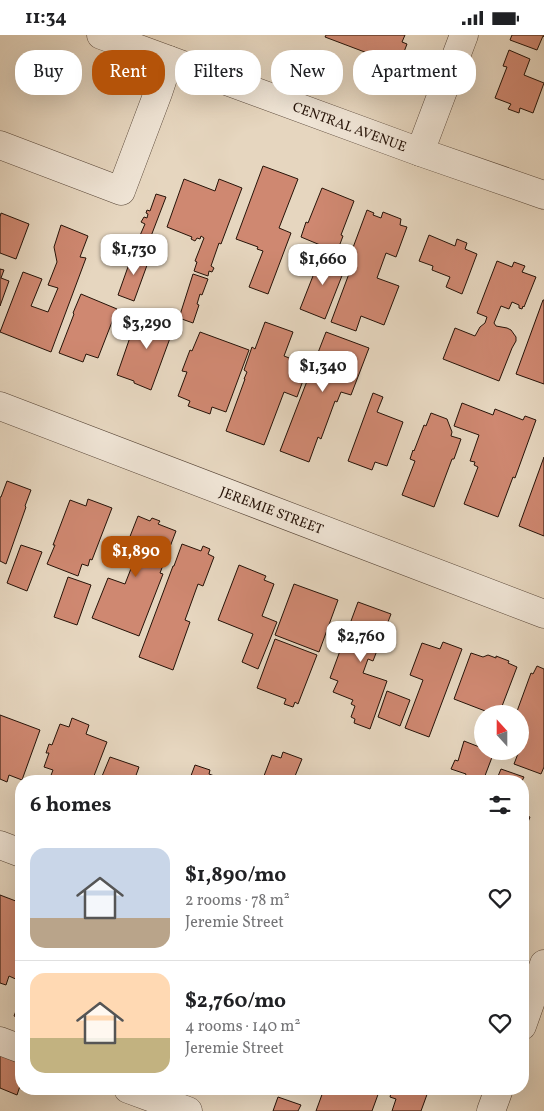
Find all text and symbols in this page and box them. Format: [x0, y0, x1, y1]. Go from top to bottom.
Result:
text: 11:34 [25, 5, 67, 31]
chip: Buy [15, 50, 82, 95]
chip: Rent [92, 50, 165, 95]
chip: Filters [175, 50, 261, 95]
chip: New [271, 50, 343, 95]
chip: Apartment [353, 50, 476, 95]
street label: CENTRAL AVENUE [290, 98, 409, 157]
pin: $1,730 [93, 233, 175, 276]
text: $1,730 [112, 239, 156, 261]
pin: $1,660 [282, 243, 364, 286]
text: $1,660 [299, 249, 347, 271]
pin: $3,290 [106, 307, 188, 350]
text: $3,290 [123, 313, 171, 335]
pin: $1,340 [282, 351, 364, 393]
text: $1,340 [299, 356, 347, 378]
street label: JEREMIE STREET [217, 483, 326, 540]
pin: $1,890 [95, 535, 177, 578]
text: $1,890 [112, 541, 160, 563]
pin: $2,760 [320, 621, 402, 663]
text: $2,760 [337, 626, 385, 648]
north arrow [474, 705, 529, 760]
map controls [474, 705, 529, 760]
text: 6 homes [30, 791, 111, 820]
icon: filters [486, 791, 514, 819]
text: $1,890/mo [185, 861, 286, 890]
icon: home [70, 868, 130, 928]
icon: heart [486, 884, 514, 912]
text: 2 rooms · 78 m² [185, 890, 290, 912]
text: Jeremie Street [185, 912, 284, 934]
text: $2,760/mo [185, 987, 286, 1016]
icon: home [70, 993, 130, 1053]
icon: heart [486, 1009, 514, 1037]
text: 4 rooms · 140 m² [185, 1016, 300, 1038]
text: Jeremie Street [185, 1038, 284, 1060]

